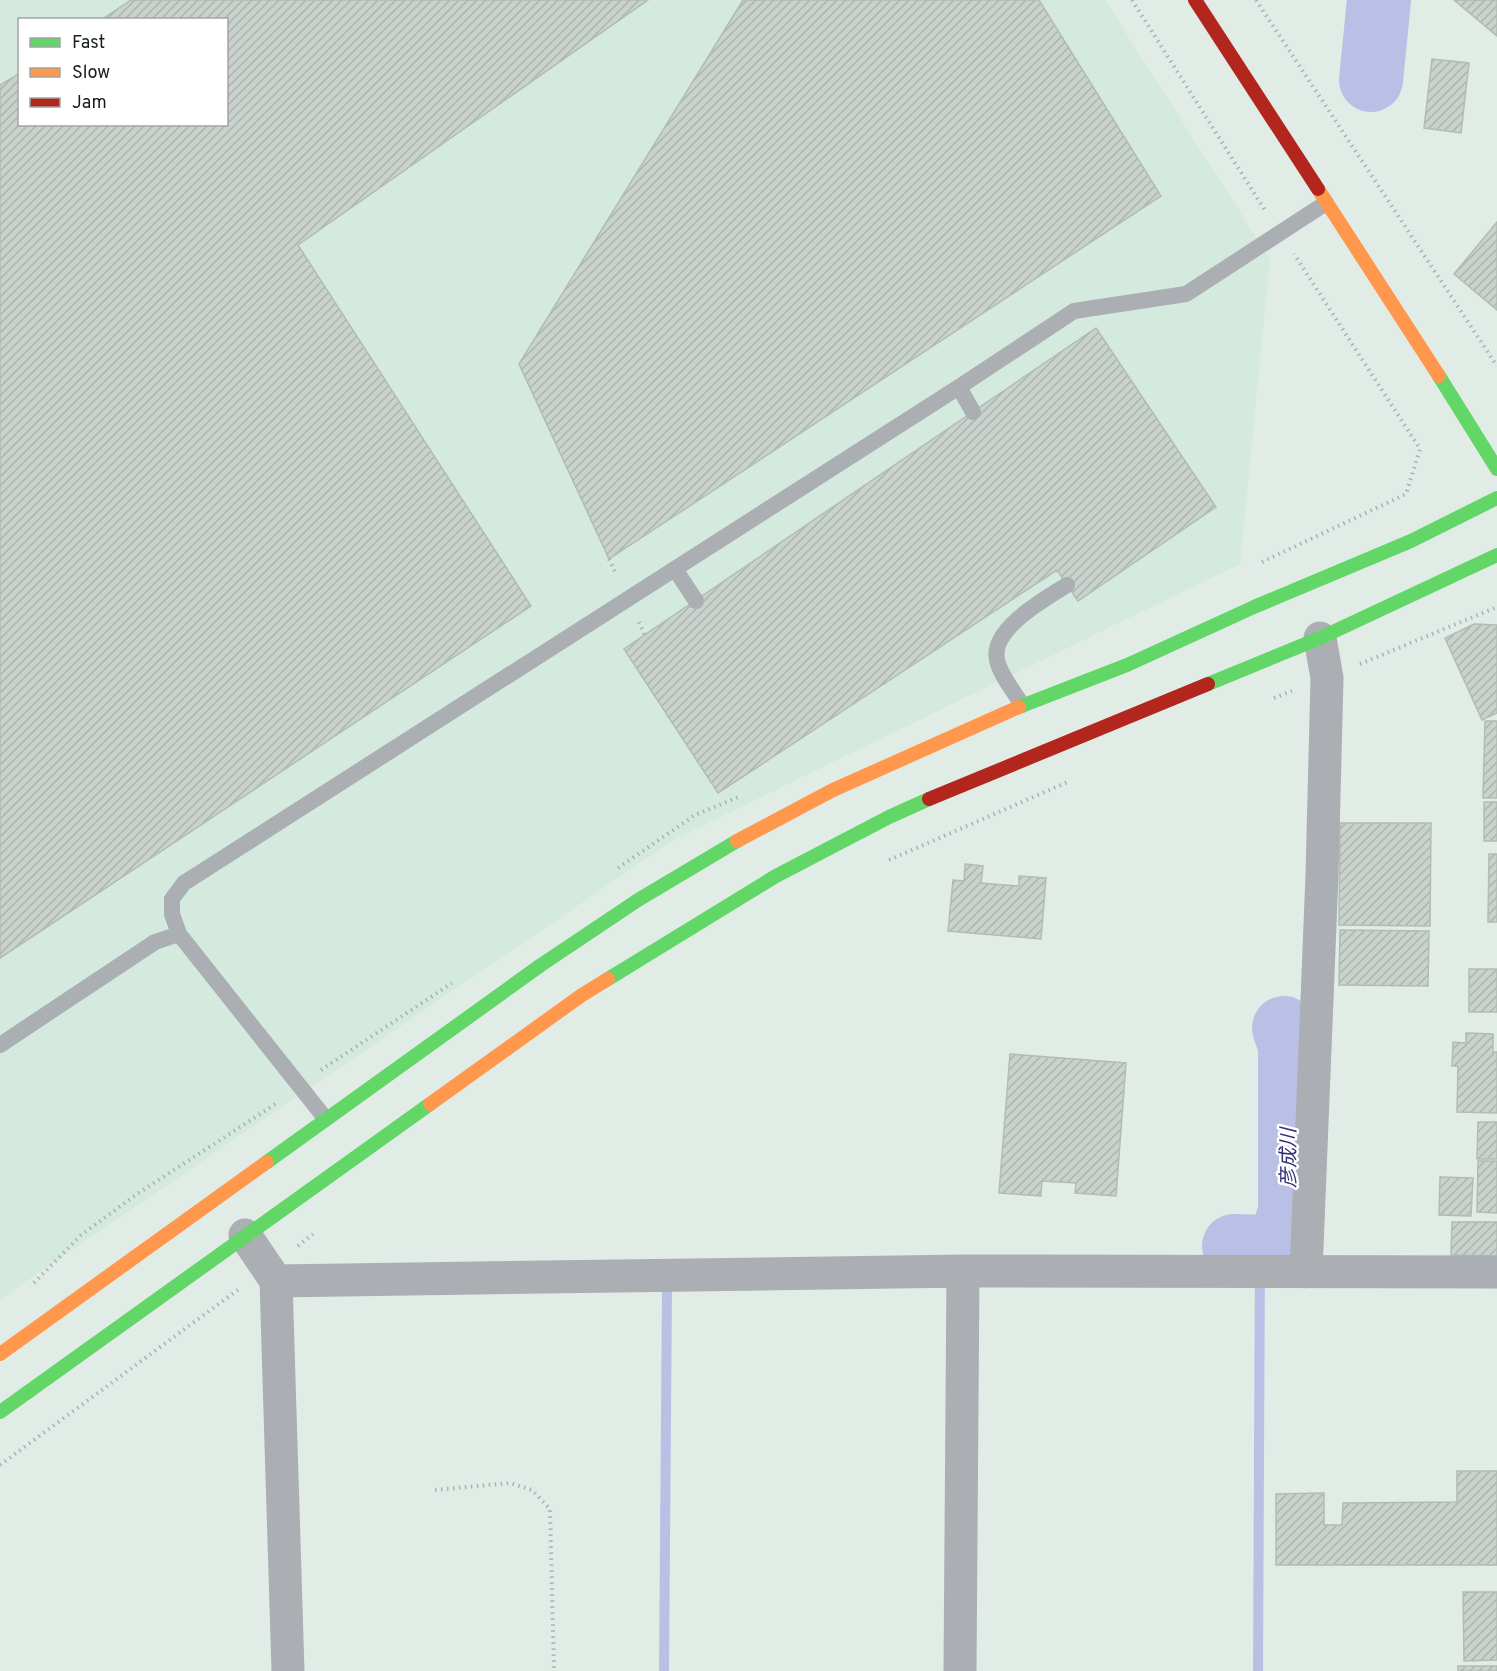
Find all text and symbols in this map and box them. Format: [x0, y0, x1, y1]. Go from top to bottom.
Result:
legend [18, 18, 228, 126]
text: Fast [72, 32, 105, 55]
text: Slow [72, 62, 110, 85]
text: Jam [72, 92, 107, 115]
water label: 彦成川 [1277, 1126, 1303, 1188]

